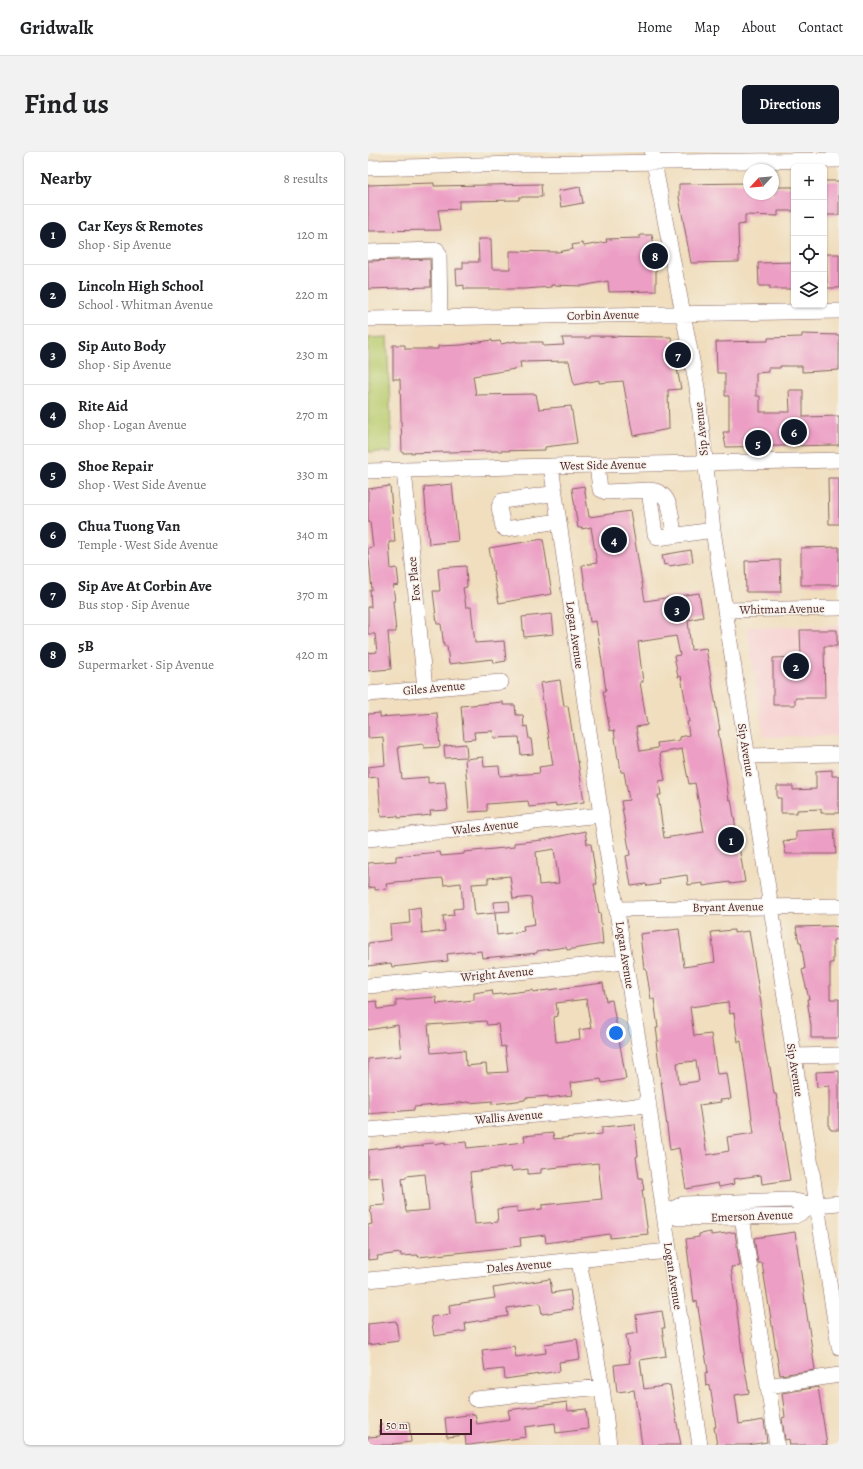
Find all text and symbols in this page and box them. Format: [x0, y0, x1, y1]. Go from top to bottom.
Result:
text: Gridwalk [20, 15, 93, 41]
text: Home [637, 18, 672, 37]
text: Map [694, 18, 720, 37]
text: About [742, 18, 776, 37]
text: Contact [798, 18, 843, 37]
text: Find us [24, 85, 109, 123]
button: Directions [742, 85, 839, 124]
north arrow [743, 164, 779, 200]
map controls [791, 164, 827, 308]
button: + [791, 164, 827, 200]
text: Nearby [40, 167, 91, 190]
text: 8 results [284, 170, 328, 187]
button: − [791, 200, 827, 236]
text: Car Keys & Remotes [78, 216, 203, 236]
text: 1 [51, 226, 55, 243]
text: 120 m [297, 226, 328, 243]
text: Shop · Sip Avenue [78, 236, 171, 253]
button: locate [791, 236, 827, 272]
pin: 8 [642, 241, 668, 271]
button: layers [791, 272, 827, 308]
text: Lincoln High School [78, 276, 203, 296]
text: 2 [50, 286, 56, 303]
text: 220 m [295, 286, 328, 303]
text: School · Whitman Avenue [78, 296, 213, 313]
street label: Corbin Avenue [567, 306, 639, 324]
text: Sip Auto Body [78, 336, 166, 356]
pin: 7 [665, 340, 691, 370]
text: 3 [50, 346, 56, 363]
text: 230 m [296, 346, 328, 363]
text: Shop · Sip Avenue [78, 356, 171, 373]
text: Rite Aid [78, 396, 128, 416]
street label: Sip Avenue [690, 401, 712, 457]
text: 4 [50, 406, 56, 423]
text: 270 m [296, 406, 328, 423]
text: Shop · Logan Avenue [78, 416, 187, 433]
pin: 6 [781, 417, 807, 447]
pin: 5 [745, 428, 771, 458]
text: Shoe Repair [78, 456, 153, 476]
street label: West Side Avenue [559, 456, 646, 474]
text: 5 [50, 466, 56, 483]
text: 330 m [297, 466, 328, 483]
text: Shop · West Side Avenue [78, 476, 206, 493]
text: Chua Tuong Van [78, 516, 180, 536]
pin: 4 [601, 525, 627, 555]
text: 6 [50, 526, 56, 543]
text: 340 m [296, 526, 328, 543]
text: Temple · West Side Avenue [78, 536, 218, 553]
street label: Fox Place [404, 556, 424, 602]
text: Sip Ave At Corbin Ave [78, 576, 212, 596]
text: 7 [50, 586, 56, 603]
text: 370 m [297, 586, 328, 603]
pin: 3 [664, 594, 690, 624]
text: Bus stop · Sip Avenue [78, 596, 190, 613]
street label: Logan Avenue [562, 600, 588, 670]
street label: Whitman Avenue [738, 600, 825, 618]
text: 5B [78, 636, 94, 656]
text: 8 [50, 646, 56, 663]
text: 420 m [296, 646, 328, 663]
pin: 2 [783, 651, 809, 681]
text: Supermarket · Sip Avenue [78, 656, 214, 673]
street label: Giles Avenue [402, 677, 466, 699]
street label: Sip Avenue [734, 722, 758, 778]
street label: Wales Avenue [450, 816, 519, 839]
pin: 1 [718, 825, 744, 855]
street label: Bryant Avenue [692, 898, 764, 916]
street label: Logan Avenue [612, 920, 638, 990]
street label: Wright Avenue [459, 963, 534, 985]
your location [606, 1023, 626, 1043]
street label: Sip Avenue [783, 1042, 807, 1098]
street label: Wallis Avenue [473, 1106, 544, 1128]
street label: Emerson Avenue [711, 1207, 793, 1225]
street label: Logan Avenue [660, 1241, 686, 1311]
street label: Dales Avenue [486, 1255, 552, 1277]
scale bar [380, 1417, 472, 1436]
text: 50 m [386, 1418, 408, 1433]

